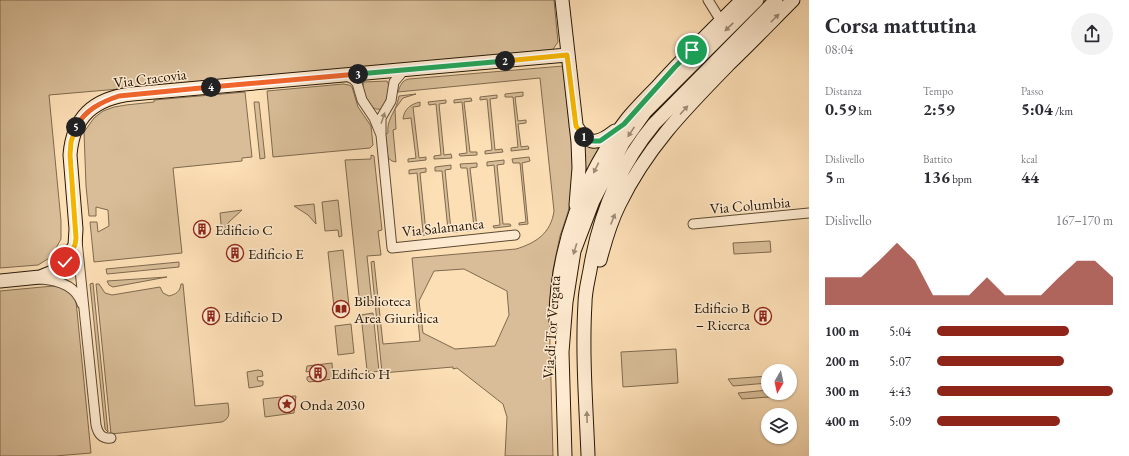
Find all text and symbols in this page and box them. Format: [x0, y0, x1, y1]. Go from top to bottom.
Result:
text: Corsa mattutina [825, 11, 976, 40]
one-way arrow [770, 13, 780, 23]
button: share [1071, 13, 1113, 55]
one-way arrow [724, 22, 734, 32]
pin [675, 33, 709, 67]
icon: arrive [681, 39, 703, 61]
text: 08:04 [825, 41, 853, 58]
pin: 2 [495, 51, 515, 71]
text: 2 [502, 54, 508, 68]
street label: Via Cracovia [112, 64, 188, 92]
pin: 3 [348, 64, 368, 84]
text: 3 [355, 67, 361, 81]
pin: 4 [201, 77, 221, 97]
text: 4 [208, 80, 214, 94]
text: Distanza [825, 84, 862, 98]
text: Tempo [923, 84, 953, 98]
text: Passo [1021, 84, 1043, 98]
text: 0.59 [825, 98, 856, 120]
text: 2:59 [923, 98, 955, 120]
text: 5:04 [1021, 98, 1053, 120]
text: km [856, 104, 872, 118]
text: /km [1053, 104, 1073, 118]
one-way arrow [679, 105, 688, 116]
one-way arrow [380, 111, 386, 123]
pin: 5 [66, 117, 86, 137]
text: 5 [73, 120, 79, 134]
pin: 1 [574, 127, 594, 147]
one-way arrow [627, 127, 635, 137]
text: 1 [581, 130, 587, 144]
text: Dislivello [825, 152, 864, 166]
text: Battito [923, 152, 952, 166]
text: kcal [1021, 152, 1038, 166]
one-way arrow [593, 163, 599, 174]
text: 5 [825, 166, 834, 188]
text: 136 [923, 166, 950, 188]
text: 44 [1021, 166, 1039, 188]
text: m [834, 172, 845, 186]
text: bpm [950, 172, 972, 186]
street label: Via Columbia [709, 192, 791, 218]
text: Dislivello [825, 212, 872, 229]
text: 167–170 m [1056, 212, 1113, 229]
street label: Via Salamanca [401, 213, 485, 241]
one-way arrow [610, 213, 616, 224]
building icon: Edificio C [192, 219, 212, 239]
place label: Edificio C [215, 220, 273, 239]
building icon: Edificio E [225, 243, 245, 263]
one-way arrow [572, 243, 578, 255]
place label: Edificio E [248, 244, 304, 263]
pin [48, 245, 82, 279]
icon: check [54, 251, 76, 273]
street label: Via di Tor Vergata [538, 275, 564, 379]
place label: Biblioteca Area Giuridica [353, 291, 439, 327]
place label: Edificio B – Ricerca [694, 298, 750, 334]
library icon: Biblioteca Area Giuridica [331, 299, 351, 319]
building icon: Edificio D [201, 306, 221, 326]
building icon: Edificio B – Ricerca [753, 306, 773, 326]
place label: Edificio D [224, 307, 283, 326]
text: 100 m [825, 323, 859, 340]
text: 5:04 [889, 323, 911, 340]
text: 200 m [825, 353, 859, 370]
text: 5:07 [889, 353, 911, 370]
building icon: Edificio H [308, 363, 328, 383]
place label: Edificio H [331, 364, 390, 383]
north arrow [761, 364, 797, 400]
map controls [761, 364, 797, 444]
text: 300 m [825, 383, 859, 400]
text: 4:43 [889, 383, 911, 400]
place icon: Onda 2030 [277, 394, 297, 414]
place label: Onda 2030 [300, 395, 365, 414]
button: layers [761, 408, 797, 444]
one-way arrow [583, 411, 590, 423]
text: 400 m [825, 413, 859, 430]
text: 5:09 [889, 413, 911, 430]

